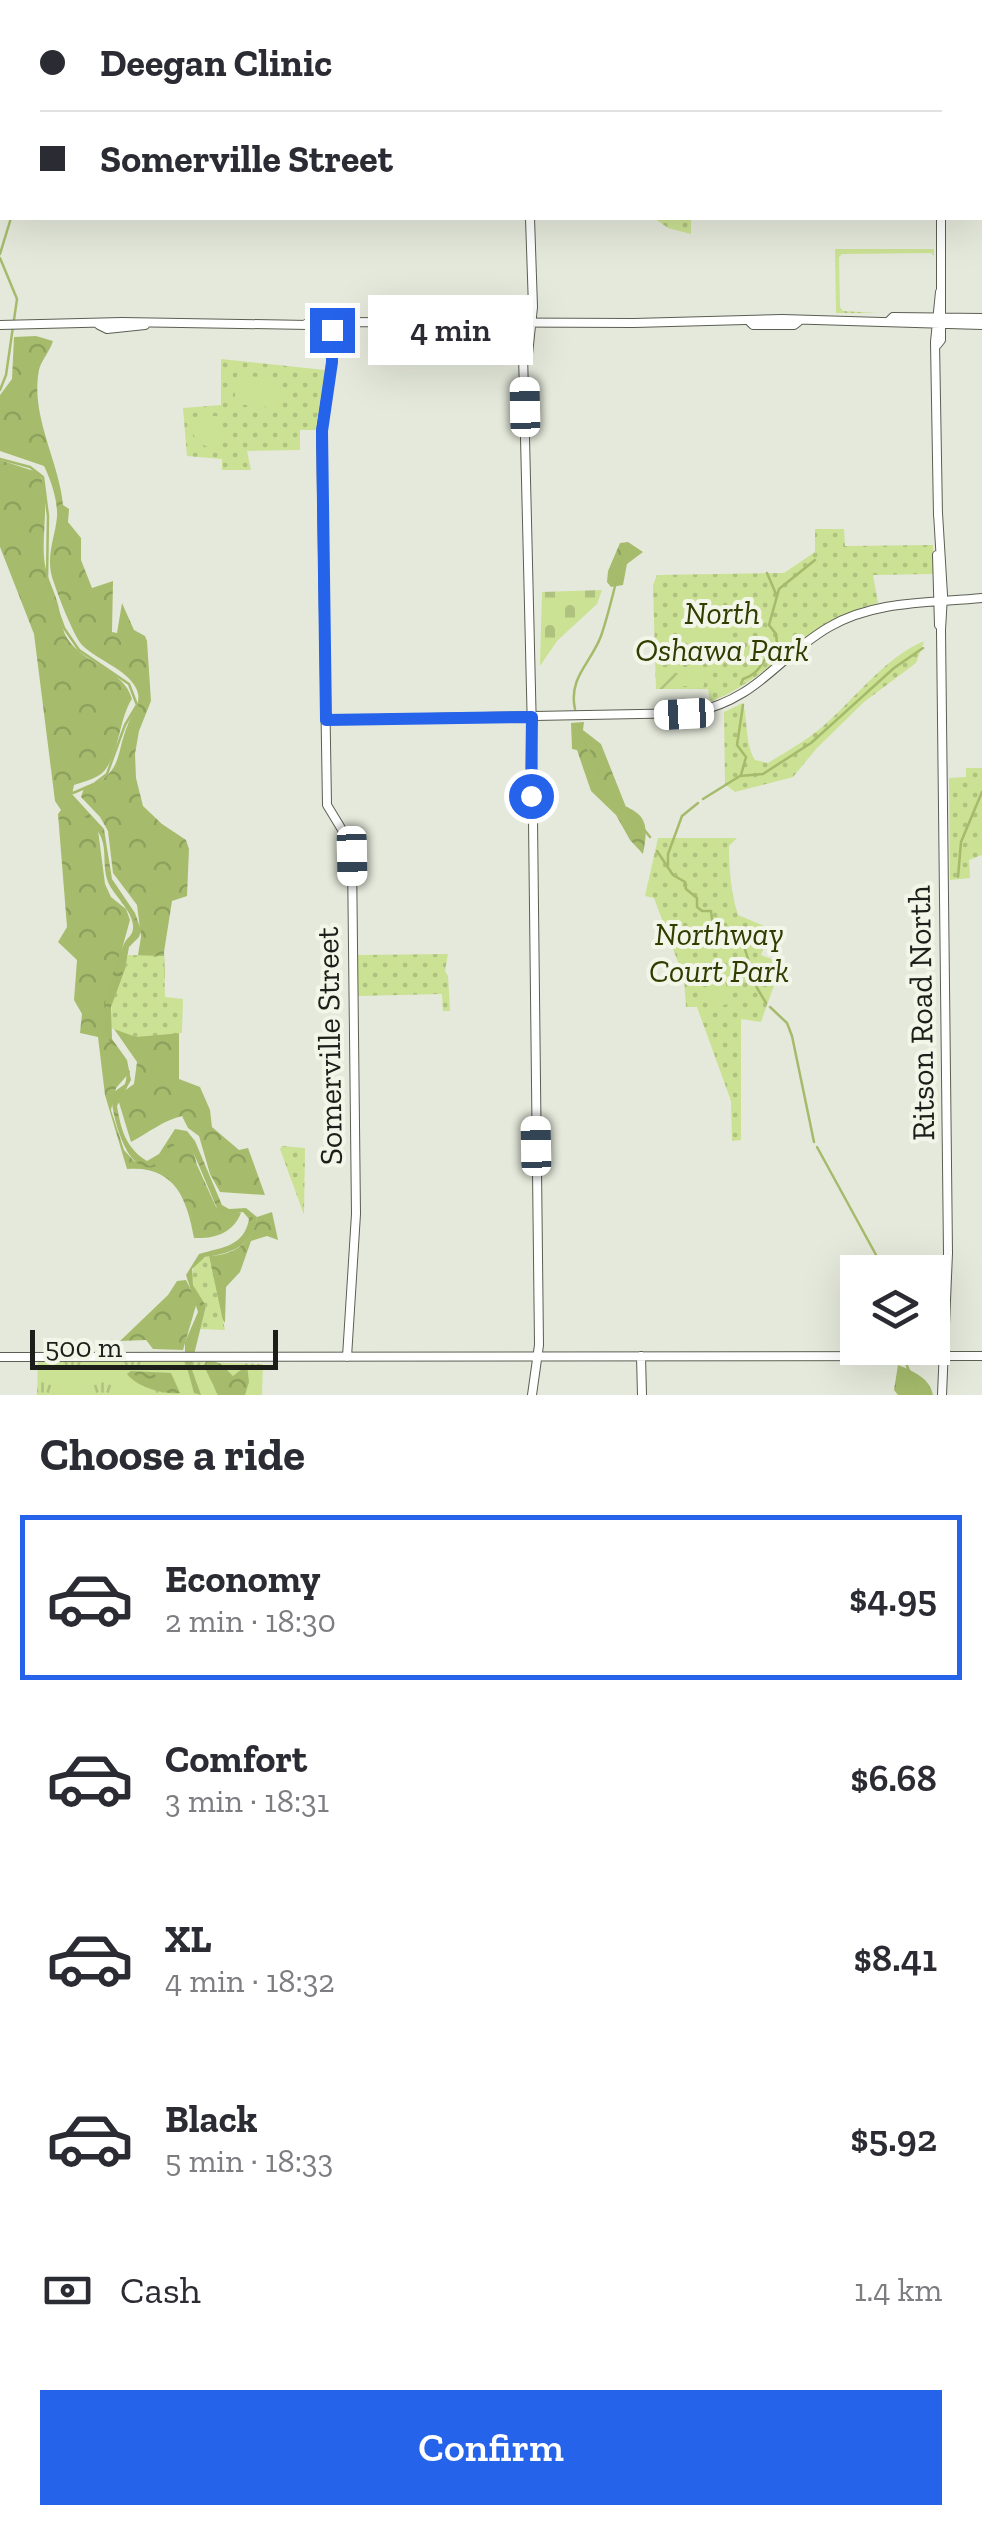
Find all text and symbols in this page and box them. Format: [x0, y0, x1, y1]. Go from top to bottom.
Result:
text: Deegan Clinic [100, 40, 332, 86]
text: Somerville Street [100, 136, 393, 182]
callout: 4 min [367, 295, 532, 365]
route end [310, 308, 355, 353]
text: 4 min [410, 311, 491, 349]
car [509, 377, 541, 437]
park label: North Oshawa Park [635, 594, 809, 669]
car [653, 697, 715, 731]
route start [509, 774, 554, 819]
car [336, 826, 368, 886]
street label: Ritson Road North [900, 885, 942, 1141]
park label: Northway Court Park [649, 915, 789, 990]
street label: Somerville Street [308, 926, 350, 1166]
car [520, 1116, 552, 1176]
map controls [840, 1255, 950, 1365]
button: layers [840, 1255, 950, 1365]
scale bar [30, 1325, 278, 1370]
text: 500 m [45, 1331, 122, 1364]
text: Choose a ride [40, 1428, 305, 1482]
icon: car [45, 1553, 135, 1643]
text: Economy [165, 1556, 320, 1602]
text: $4.95 [849, 1575, 937, 1621]
text: 2 min · 18:30 [165, 1602, 336, 1640]
icon: car [45, 1733, 135, 1823]
text: Comfort [165, 1736, 307, 1782]
text: $6.68 [850, 1755, 937, 1801]
text: 3 min · 18:31 [165, 1782, 329, 1820]
icon: car [45, 1913, 135, 2003]
text: XL [165, 1916, 212, 1962]
text: $8.41 [853, 1935, 937, 1981]
text: 4 min · 18:32 [165, 1962, 335, 2000]
icon: car [45, 2093, 135, 2183]
text: Black [165, 2096, 258, 2142]
text: $5.92 [850, 2115, 937, 2161]
text: 5 min · 18:33 [165, 2142, 333, 2180]
icon: cash [40, 2263, 95, 2318]
text: Cash [120, 2267, 201, 2313]
text: 1.4 km [854, 2271, 942, 2309]
button: Confirm [40, 2390, 942, 2505]

